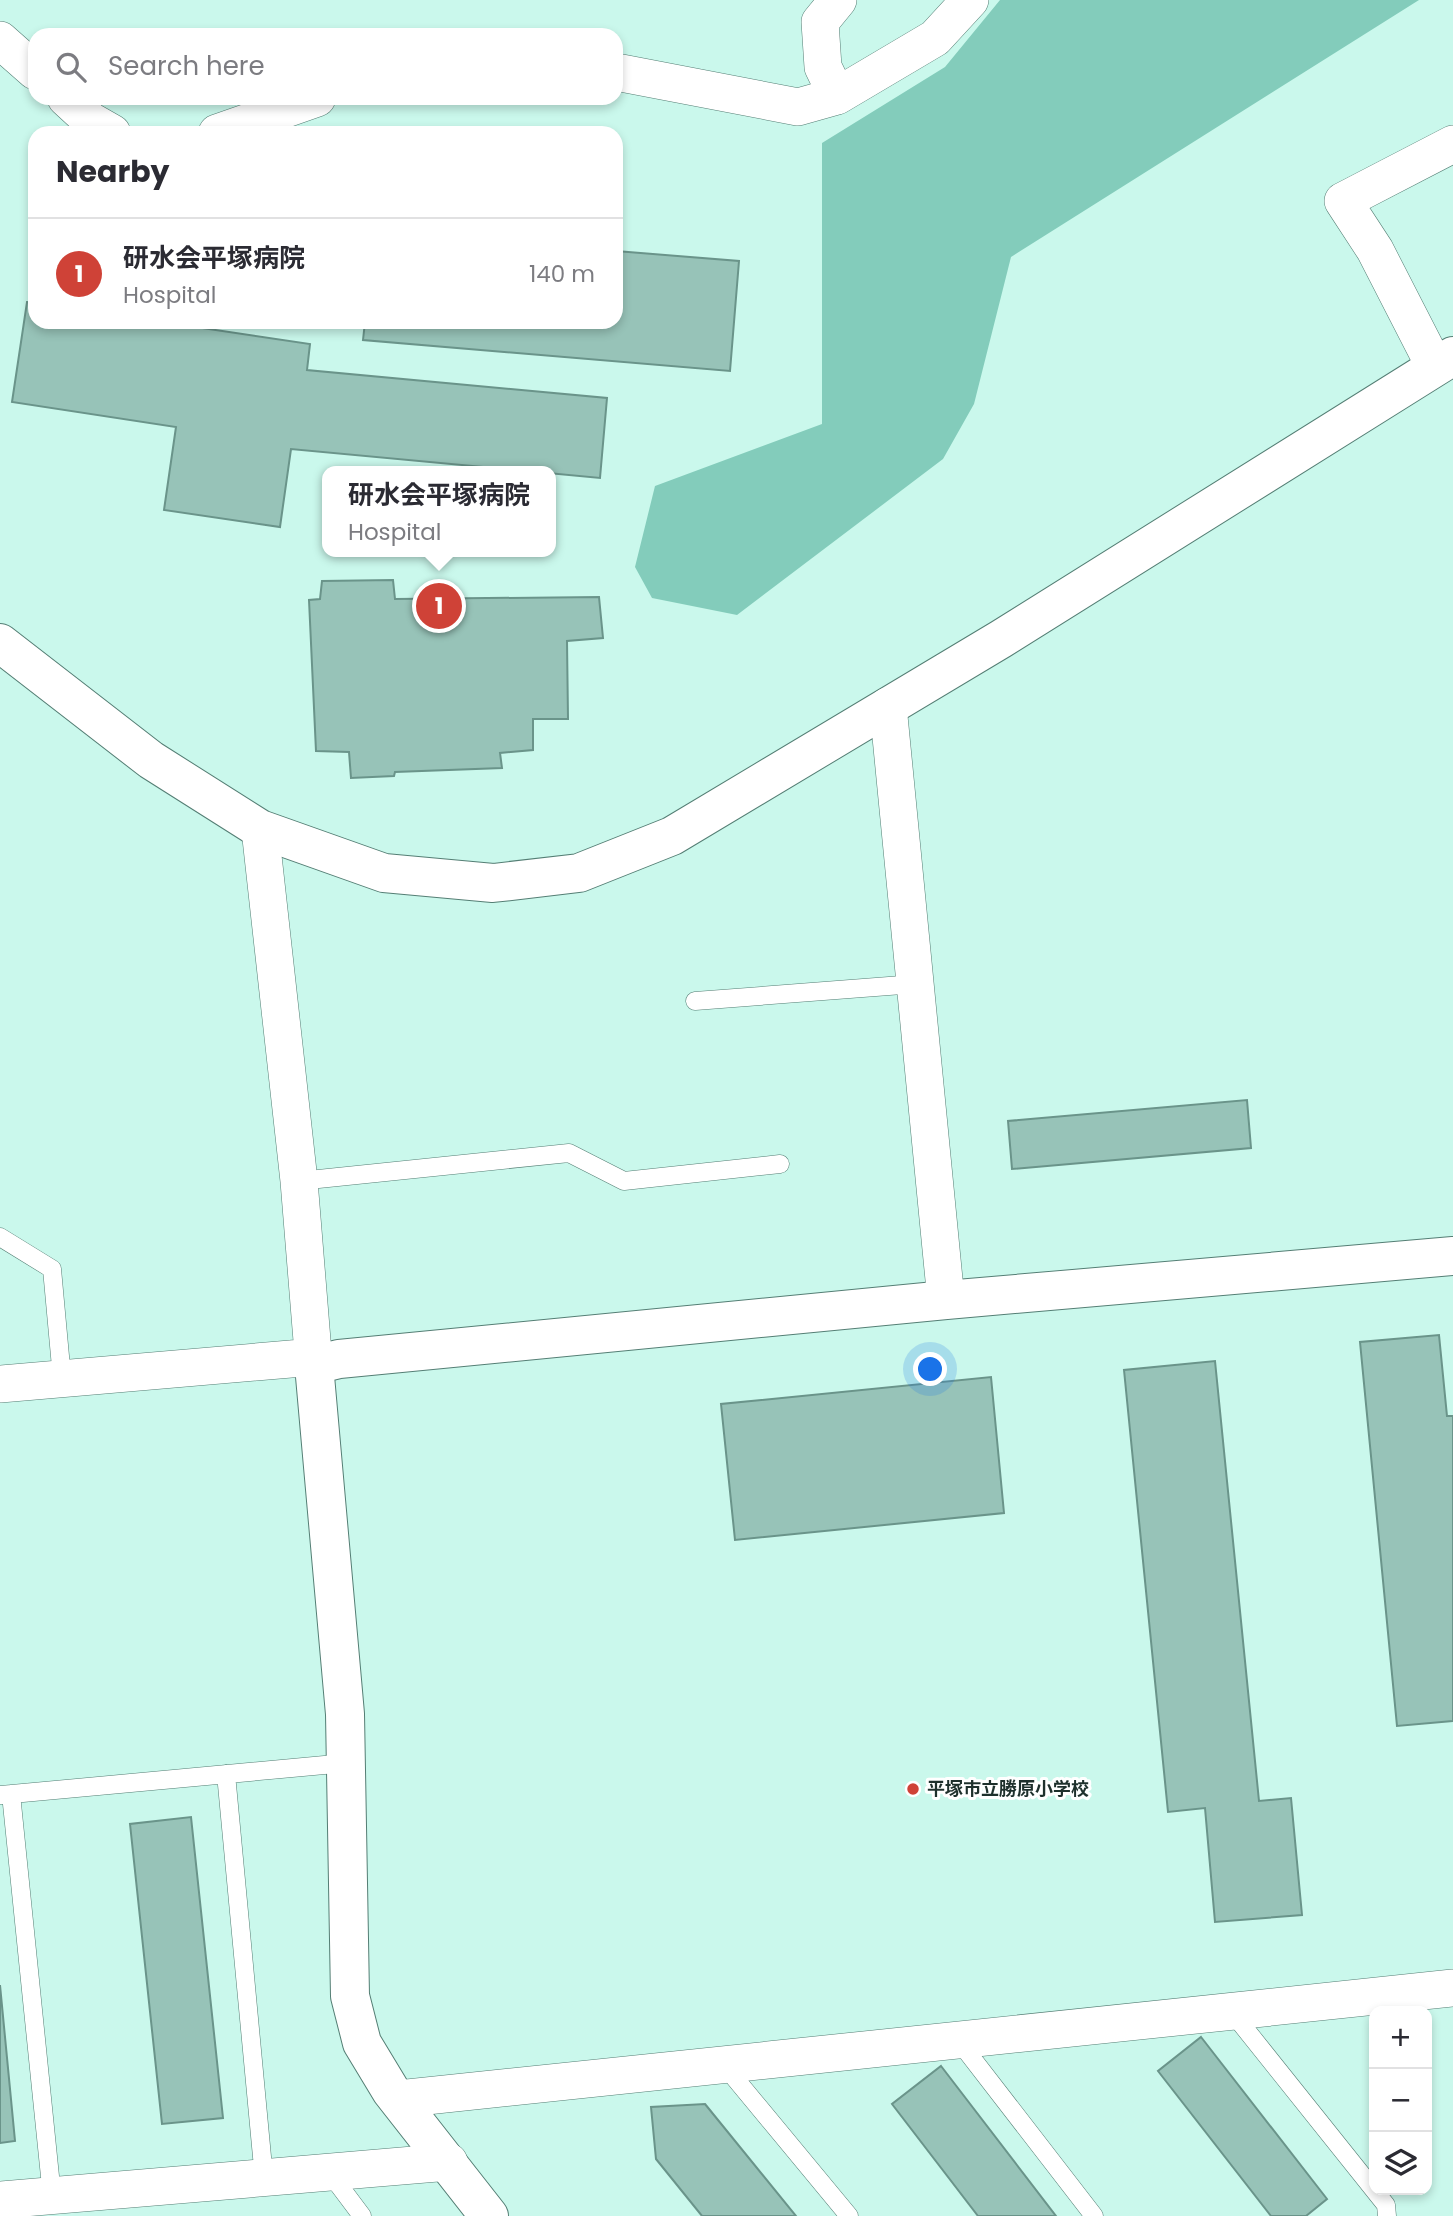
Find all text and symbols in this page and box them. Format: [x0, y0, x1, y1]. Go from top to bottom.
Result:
search box [28, 28, 623, 105]
icon: search [52, 48, 90, 86]
text: Search here [108, 48, 265, 84]
text: Nearby [56, 150, 170, 193]
text: 研水会平塚病院 [123, 240, 305, 276]
text: 1 [75, 258, 83, 290]
text: 140 m [529, 258, 595, 290]
text: Hospital [123, 279, 216, 311]
popup [322, 466, 556, 557]
text: 研水会平塚病院 [348, 477, 530, 513]
text: Hospital [348, 516, 441, 548]
pin: 1 [416, 580, 462, 632]
your location [913, 1352, 947, 1386]
place label: 平塚市立勝原小学校 [927, 1776, 1089, 1801]
marker: 平塚市立勝原小学校 [905, 1781, 921, 1797]
map controls [1369, 2006, 1432, 2195]
button: + [1369, 2006, 1432, 2069]
button: − [1369, 2069, 1432, 2132]
button: layers [1369, 2132, 1432, 2195]

